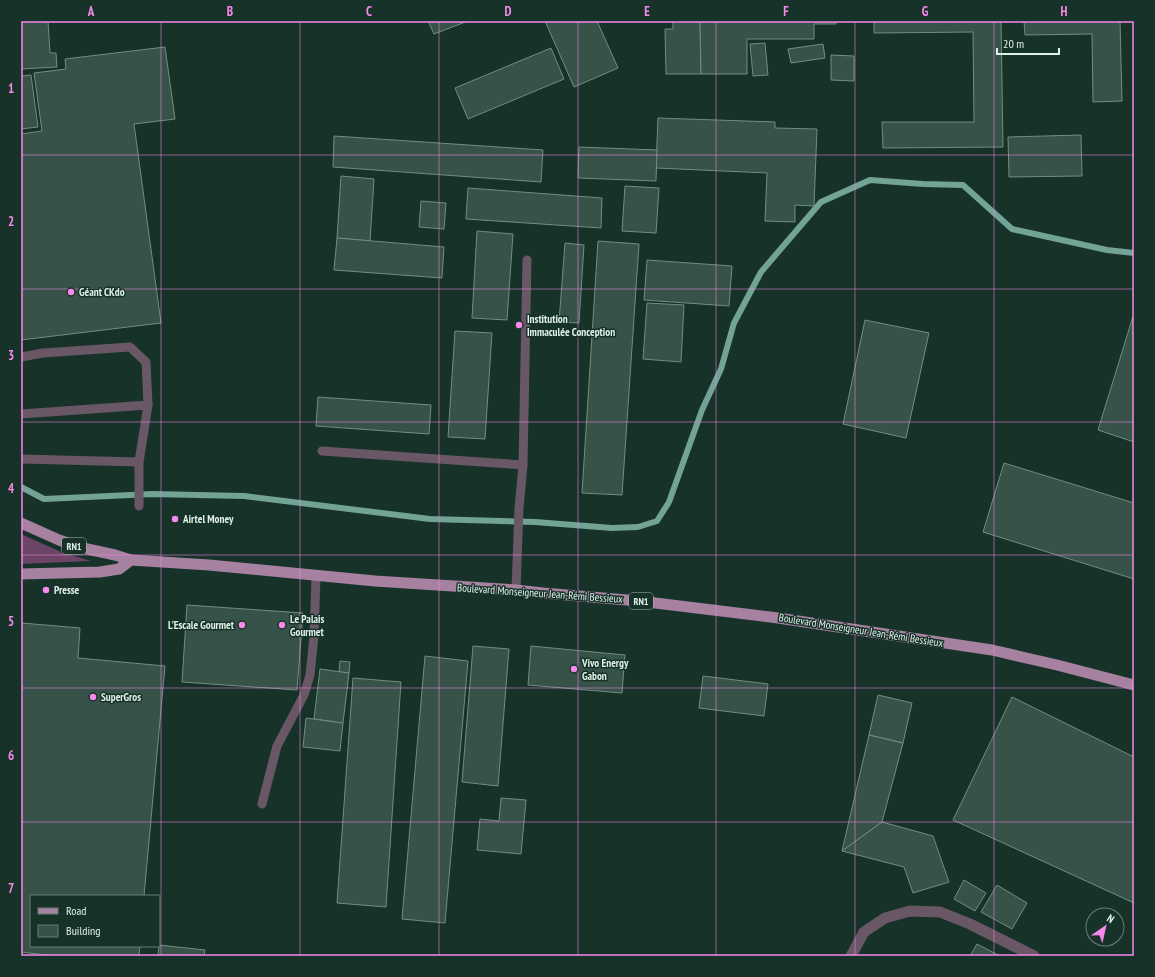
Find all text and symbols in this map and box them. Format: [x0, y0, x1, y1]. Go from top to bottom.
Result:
text: A [87, 3, 95, 20]
text: B [227, 3, 233, 20]
text: C [366, 3, 372, 20]
text: D [505, 3, 512, 20]
text: E [644, 3, 650, 20]
text: F [783, 3, 789, 20]
text: G [922, 3, 929, 20]
text: H [1061, 3, 1068, 20]
scale bar [997, 30, 1059, 56]
text: 20 m [1003, 36, 1024, 51]
text: 1 [8, 80, 14, 97]
text: 2 [8, 213, 14, 230]
place label: Géant CKdo [79, 285, 125, 299]
marker: Géant CKdo [66, 287, 76, 297]
place label: Institution Immaculée Conception [527, 312, 615, 339]
marker: Institution Immaculée Conception [514, 320, 524, 330]
text: 3 [8, 347, 14, 364]
text: 4 [8, 480, 15, 497]
place label: Airtel Money [182, 512, 234, 526]
marker: Airtel Money [170, 514, 180, 524]
road number: RN1 [62, 538, 86, 554]
street label: Boulevard Monseigneur Jean-Rémi Bessieux [457, 580, 624, 606]
place label: Presse [54, 583, 80, 597]
marker: Presse [41, 585, 51, 595]
road number: RN1 [629, 593, 653, 609]
street label: Boulevard Monseigneur Jean-Rémi Bessieux [778, 610, 945, 650]
place label: Le Palais Gourmet [290, 612, 325, 639]
text: 5 [8, 613, 14, 630]
place label: L'Escale Gourmet [168, 618, 235, 632]
marker: L'Escale Gourmet [237, 620, 247, 630]
marker: Le Palais Gourmet [277, 620, 287, 630]
place label: Vivo Energy Gabon [581, 656, 629, 683]
marker: Vivo Energy Gabon [569, 664, 579, 674]
place label: SuperGros [101, 690, 141, 704]
marker: SuperGros [88, 692, 98, 702]
text: 6 [8, 747, 14, 764]
text: 7 [8, 880, 14, 897]
legend [30, 895, 160, 947]
text: Road [66, 903, 86, 918]
north arrow [1085, 907, 1125, 947]
text: N [1104, 911, 1117, 926]
text: Building [66, 923, 101, 938]

